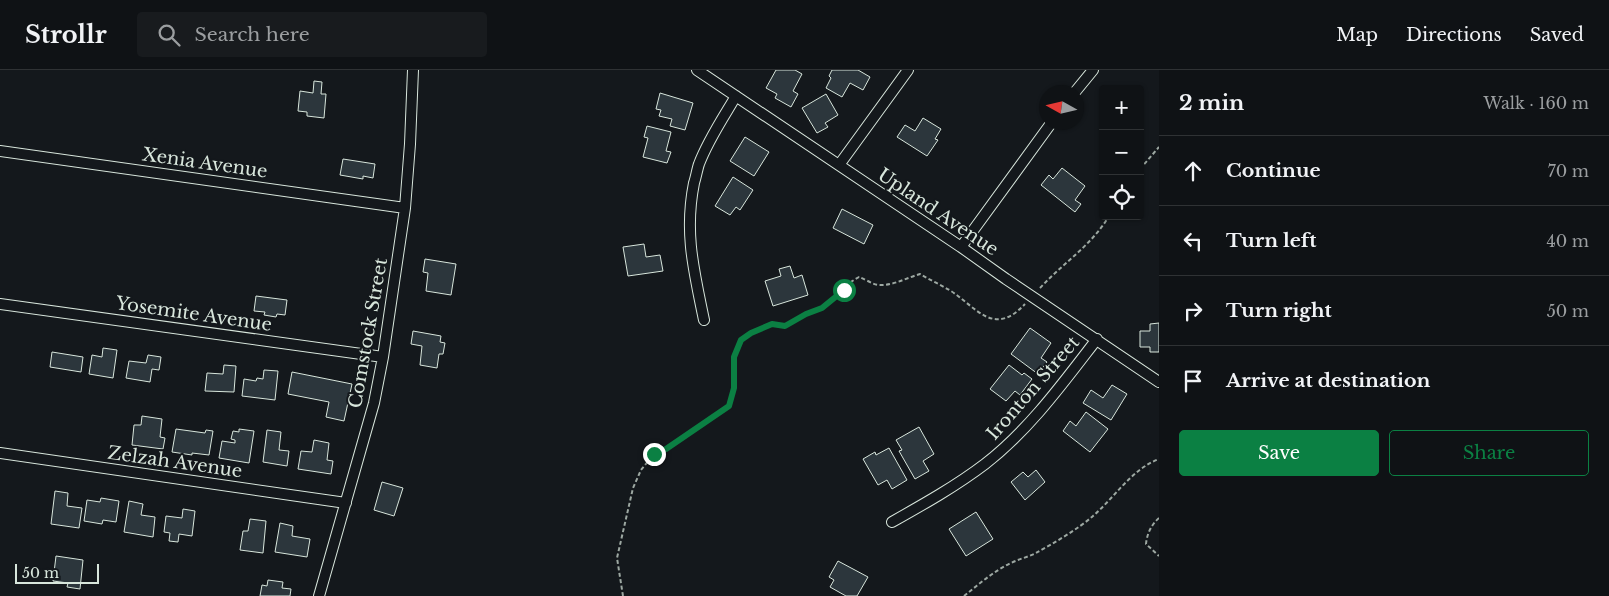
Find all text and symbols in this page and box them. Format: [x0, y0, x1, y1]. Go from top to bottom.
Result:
search box [137, 12, 487, 57]
text: Strollr [25, 20, 107, 49]
icon: search [155, 21, 183, 49]
text: Search here [195, 23, 310, 46]
text: Map [1336, 24, 1378, 46]
text: Directions [1406, 24, 1502, 46]
text: Saved [1530, 24, 1584, 46]
north arrow [1039, 85, 1084, 130]
map controls [1099, 85, 1144, 220]
button: + [1099, 85, 1144, 130]
text: 2 min [1179, 90, 1244, 116]
text: Walk · 160 m [1484, 93, 1589, 113]
button: − [1099, 130, 1144, 175]
street label: Xenia Avenue [141, 143, 269, 183]
icon: ahead [1179, 157, 1207, 185]
text: Continue [1226, 159, 1321, 182]
text: 70 m [1548, 161, 1589, 181]
street label: Upland Avenue [874, 164, 1002, 260]
button: locate [1099, 175, 1144, 220]
icon: left [1179, 227, 1207, 255]
text: Turn left [1226, 229, 1317, 252]
text: 40 m [1546, 231, 1589, 251]
street label: Comstock Street [344, 256, 392, 410]
route start [833, 279, 856, 302]
street label: Yosemite Avenue [114, 292, 273, 336]
icon: right [1179, 297, 1207, 325]
text: Turn right [1226, 299, 1332, 322]
text: 50 m [1547, 301, 1589, 321]
street label: Ironton Street [982, 331, 1084, 444]
icon: arrive [1179, 367, 1207, 395]
text: Arrive at destination [1226, 369, 1430, 392]
button: Save [1179, 430, 1379, 476]
button: Share [1389, 430, 1589, 476]
street label: Zelzah Avenue [106, 442, 244, 482]
route end [643, 443, 666, 466]
scale bar [15, 561, 99, 584]
text: 50 m [22, 564, 59, 582]

